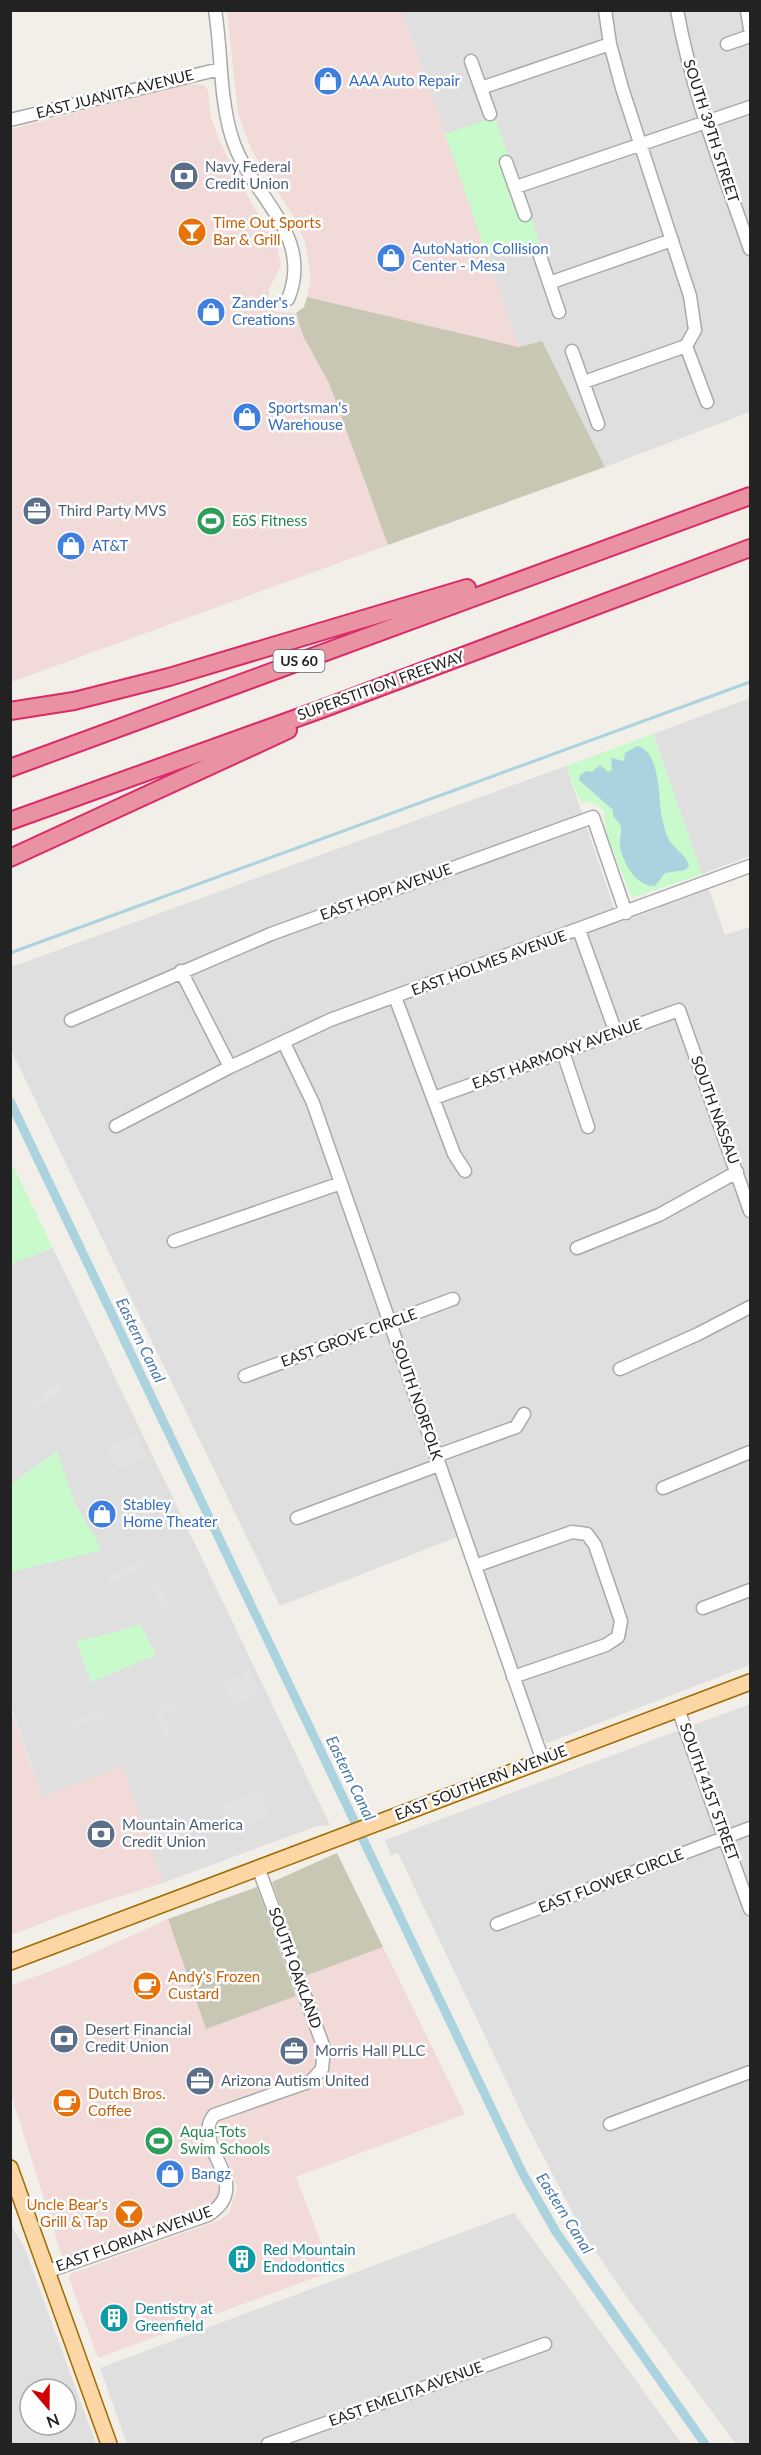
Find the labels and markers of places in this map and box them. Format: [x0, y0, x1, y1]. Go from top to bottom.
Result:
shop icon: AAA Auto Repair [312, 65, 344, 97]
place label: AAA Auto Repair [349, 71, 461, 89]
place label: Navy Federal Credit Union [205, 157, 291, 192]
bank icon: Navy Federal Credit Union [168, 160, 200, 192]
place label: Time Out Sports Bar & Grill [213, 213, 321, 248]
bar icon: Time Out Sports Bar & Grill [176, 216, 208, 248]
place label: AutoNation Collision Center - Mesa [412, 239, 549, 274]
shop icon: AutoNation Collision Center - Mesa [375, 242, 407, 274]
place label: Zander's Creations [232, 293, 295, 328]
shop icon: Zander's Creations [195, 296, 227, 328]
place label: Sportsman's Warehouse [268, 398, 348, 433]
shop icon: Sportsman's Warehouse [231, 401, 263, 433]
office icon: Third Party MVS [21, 495, 53, 527]
place label: Third Party MVS [58, 501, 166, 519]
sports icon: EōS Fitness [195, 505, 227, 537]
place label: EōS Fitness [232, 511, 307, 529]
shop icon: AT&T [55, 530, 87, 562]
place label: AT&T [92, 536, 128, 554]
place label: Stabley Home Theater [123, 1495, 218, 1530]
shop icon: Stabley Home Theater [86, 1498, 118, 1530]
place label: Mountain America Credit Union [122, 1815, 243, 1850]
bank icon: Mountain America Credit Union [85, 1818, 117, 1850]
place label: Andy's Frozen Custard [168, 1967, 260, 2002]
cafe icon: Andy's Frozen Custard [131, 1970, 163, 2002]
place label: Desert Financial Credit Union [85, 2020, 191, 2055]
bank icon: Desert Financial Credit Union [48, 2023, 80, 2055]
office icon: Morris Hall PLLC [278, 2035, 310, 2067]
place label: Morris Hall PLLC [315, 2041, 426, 2059]
office icon: Arizona Autism United [184, 2065, 216, 2097]
place label: Arizona Autism United [221, 2071, 369, 2089]
place label: Dutch Bros. Coffee [88, 2084, 166, 2119]
cafe icon: Dutch Bros. Coffee [51, 2087, 83, 2119]
place label: Aqua-Tots Swim Schools [180, 2122, 270, 2157]
sports icon: Aqua-Tots Swim Schools [143, 2125, 175, 2157]
shop icon: Bangz [154, 2158, 186, 2190]
place label: Bangz [191, 2164, 231, 2182]
place label: Uncle Bear's Grill & Tap [27, 2195, 108, 2230]
bar icon: Uncle Bear's Grill & Tap [113, 2198, 145, 2230]
place label: Red Mountain Endodontics [263, 2240, 356, 2275]
building icon: Red Mountain Endodontics [226, 2243, 258, 2275]
place label: Dentistry at Greenfield [135, 2299, 214, 2334]
building icon: Dentistry at Greenfield [98, 2302, 130, 2334]

